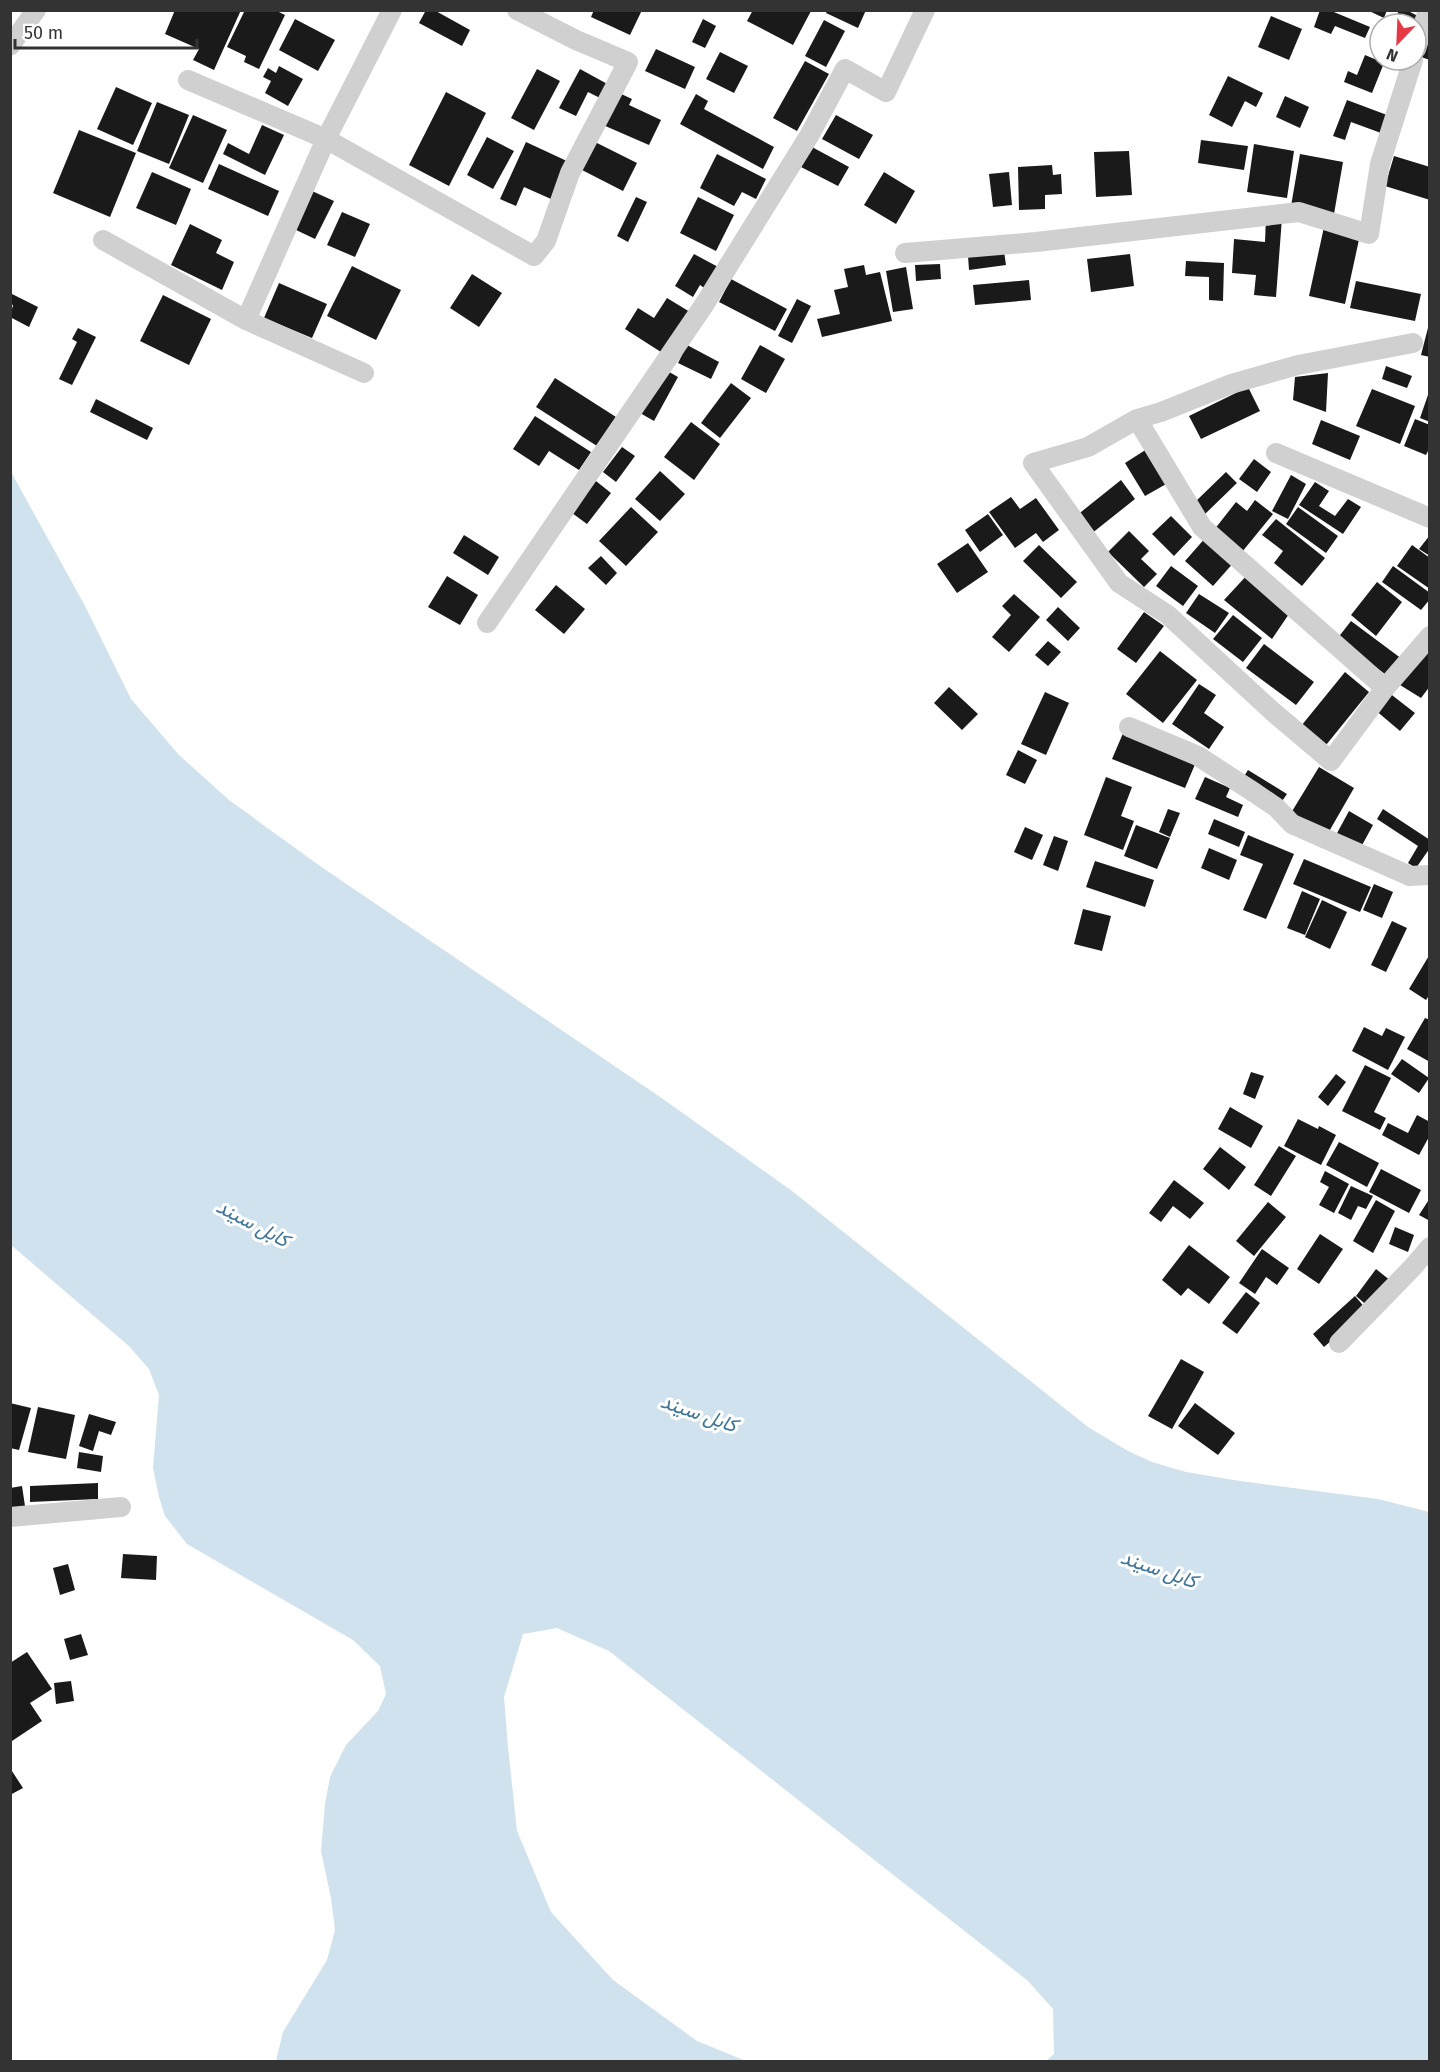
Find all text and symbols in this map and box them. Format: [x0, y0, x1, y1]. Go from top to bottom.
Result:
scale bar [15, 12, 196, 50]
north arrow [1368, 12, 1428, 72]
text: 50 m [24, 22, 63, 44]
text: N [1384, 45, 1401, 66]
water label: کابل سيند [212, 1194, 296, 1254]
water label: کابل سيند [658, 1389, 743, 1438]
water label: کابل سيند [1118, 1545, 1203, 1594]

